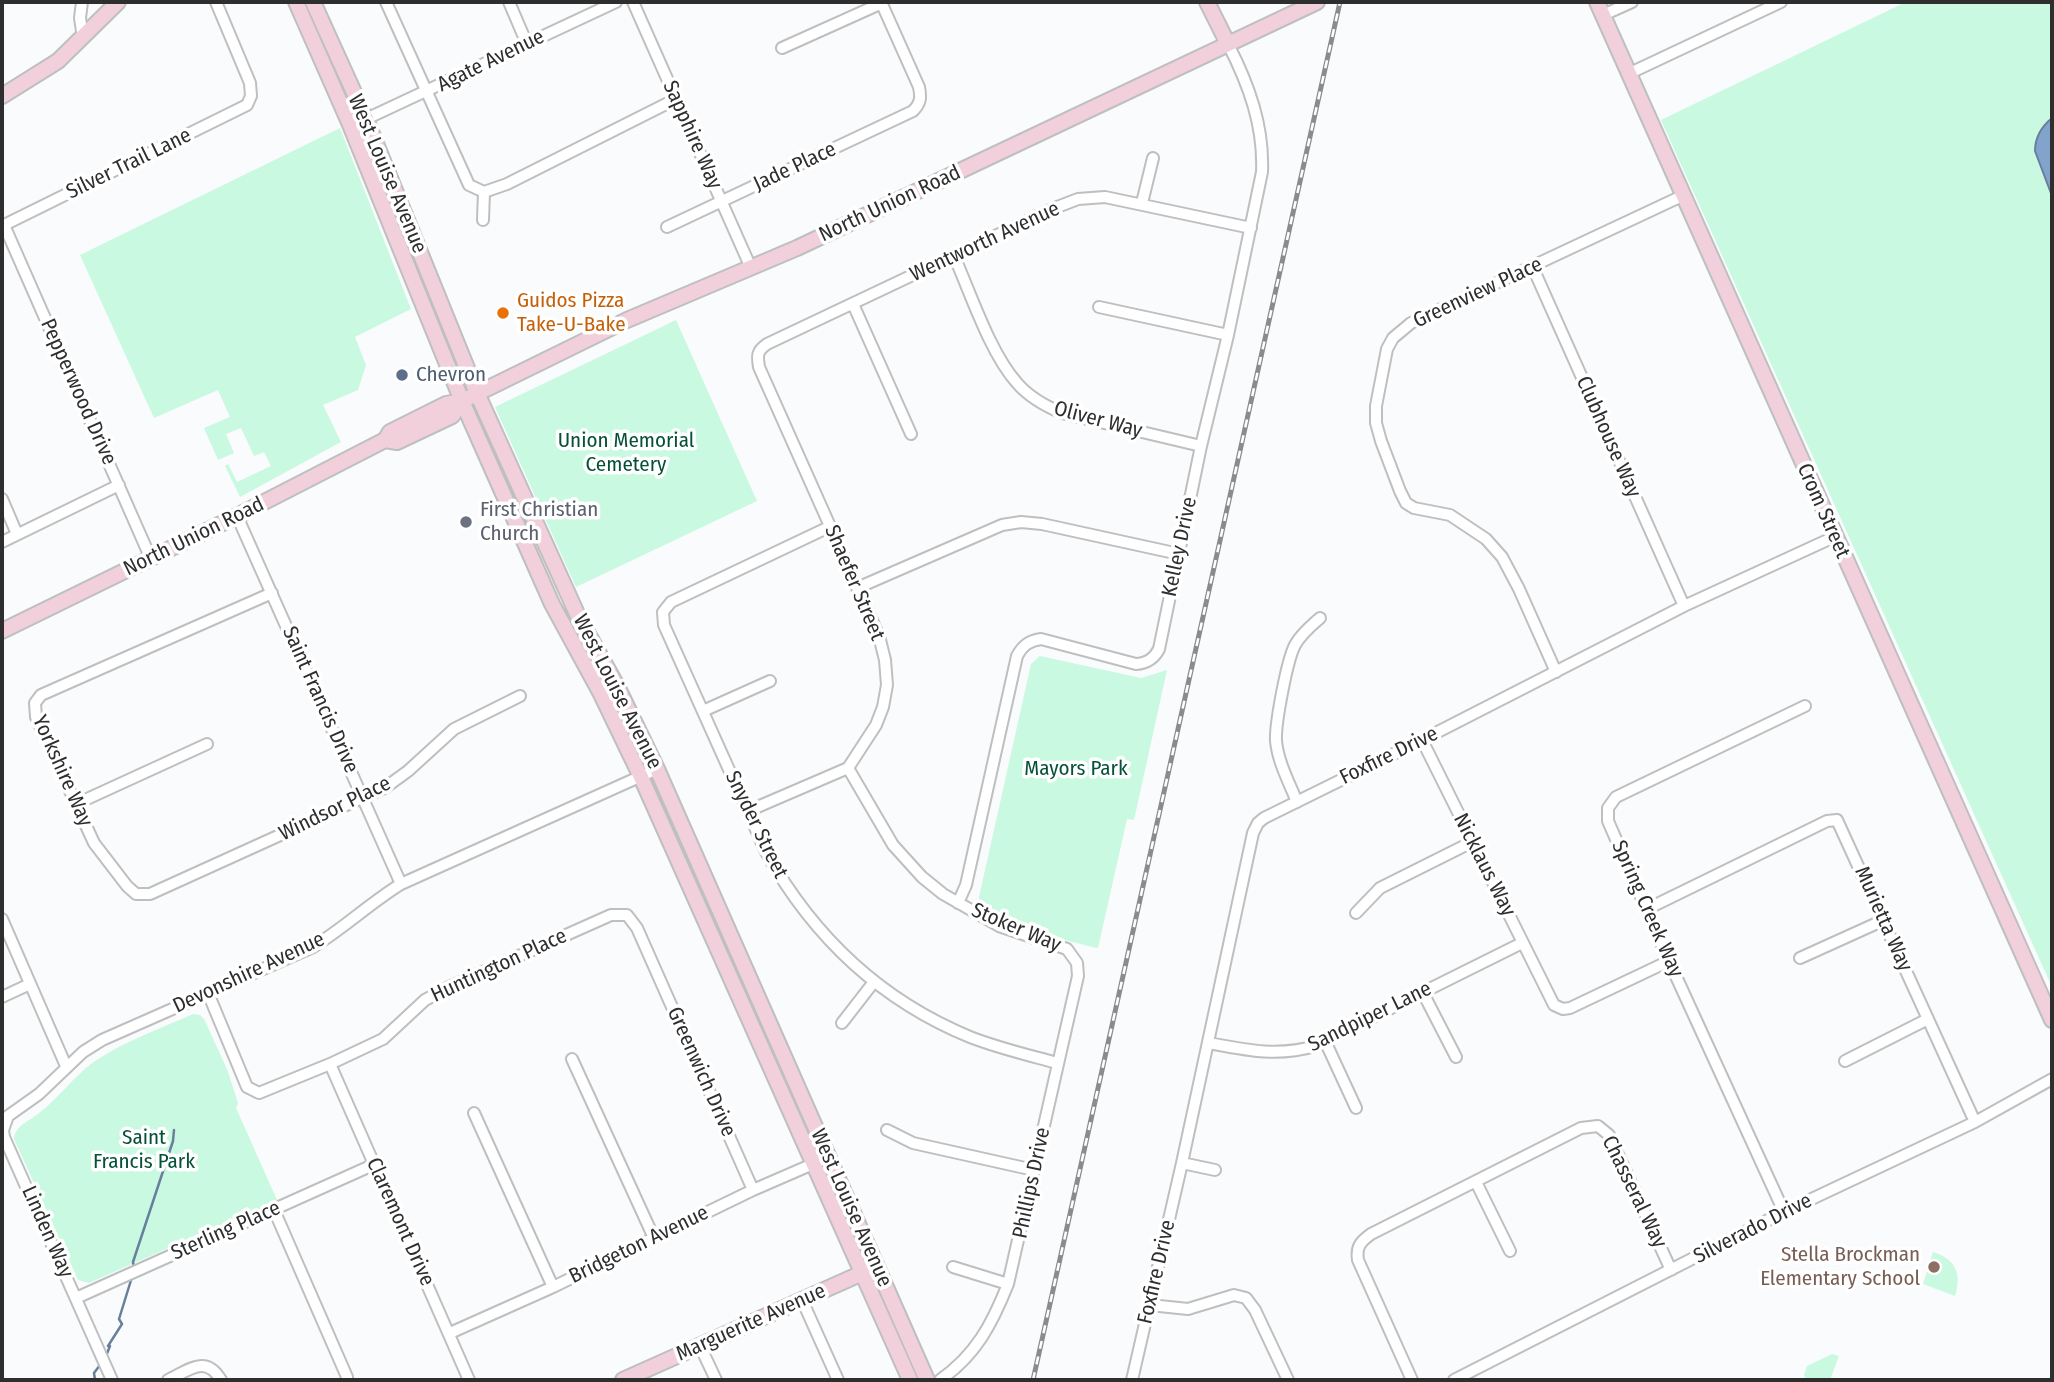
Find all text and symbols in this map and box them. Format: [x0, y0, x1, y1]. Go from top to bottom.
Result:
street label: Agate Avenue [433, 24, 549, 98]
street label: Sapphire Way [657, 77, 727, 193]
street label: West Louise Avenue [342, 91, 432, 257]
street label: Silver Trail Lane [63, 123, 195, 205]
street label: Jade Place [750, 137, 840, 197]
street label: North Union Road [815, 160, 965, 248]
street label: Wentworth Avenue [906, 196, 1064, 288]
street label: Greenview Place [1409, 252, 1547, 334]
place label: Guidos Pizza Take-U-Bake [517, 288, 626, 338]
marker: Guidos Pizza Take-U-Bake [495, 305, 511, 321]
street label: Pepperwood Drive [35, 315, 121, 469]
place label: Chevron [416, 362, 486, 388]
marker: Chevron [394, 367, 410, 383]
street label: Clubhouse Way [1570, 373, 1646, 501]
street label: Oliver Way [1051, 396, 1145, 444]
park label: Union Memorial Cemetery [558, 428, 694, 478]
street label: Crom Street [1791, 460, 1855, 562]
street label: North Union Road [120, 492, 268, 582]
street label: Kelley Drive [1157, 495, 1203, 599]
place label: First Christian Church [480, 497, 598, 547]
marker: First Christian Church [458, 514, 474, 530]
street label: Shaefer Street [818, 522, 890, 644]
street label: West Louise Avenue [567, 610, 667, 774]
street label: Saint Francis Drive [276, 623, 364, 777]
street label: Yorkshire Way [26, 711, 98, 831]
street label: Foxfire Drive [1336, 721, 1442, 791]
park label: Mayors Park [1024, 756, 1128, 782]
street label: Snyder Street [719, 767, 793, 883]
street label: Windsor Place [275, 771, 395, 847]
street label: Nicklaus Way [1447, 809, 1521, 921]
street label: Spring Creek Way [1606, 837, 1688, 981]
street label: Murietta Way [1849, 863, 1917, 975]
street label: Stoker Way [967, 898, 1065, 958]
street label: Huntington Place [427, 924, 571, 1008]
street label: Devonshire Avenue [169, 927, 329, 1019]
street label: Sandpiper Lane [1304, 976, 1436, 1058]
street label: Greenwich Drive [661, 1003, 741, 1141]
park label: Saint Francis Park [93, 1125, 195, 1175]
street label: West Louise Avenue [805, 1125, 897, 1291]
street label: Phillips Drive [1008, 1125, 1056, 1241]
street label: Chasseral Way [1596, 1132, 1672, 1252]
street label: Claremont Drive [360, 1154, 440, 1290]
street label: Linden Way [16, 1182, 78, 1282]
street label: Silverado Drive [1690, 1188, 1816, 1270]
street label: Sterling Place [168, 1196, 284, 1266]
street label: Bridgeton Avenue [565, 1200, 713, 1290]
street label: Foxfire Drive [1133, 1218, 1181, 1326]
place label: Stella Brockman Elementary School [1760, 1242, 1920, 1292]
marker: Stella Brockman Elementary School [1926, 1259, 1942, 1275]
street label: Marguerite Avenue [672, 1279, 830, 1367]

